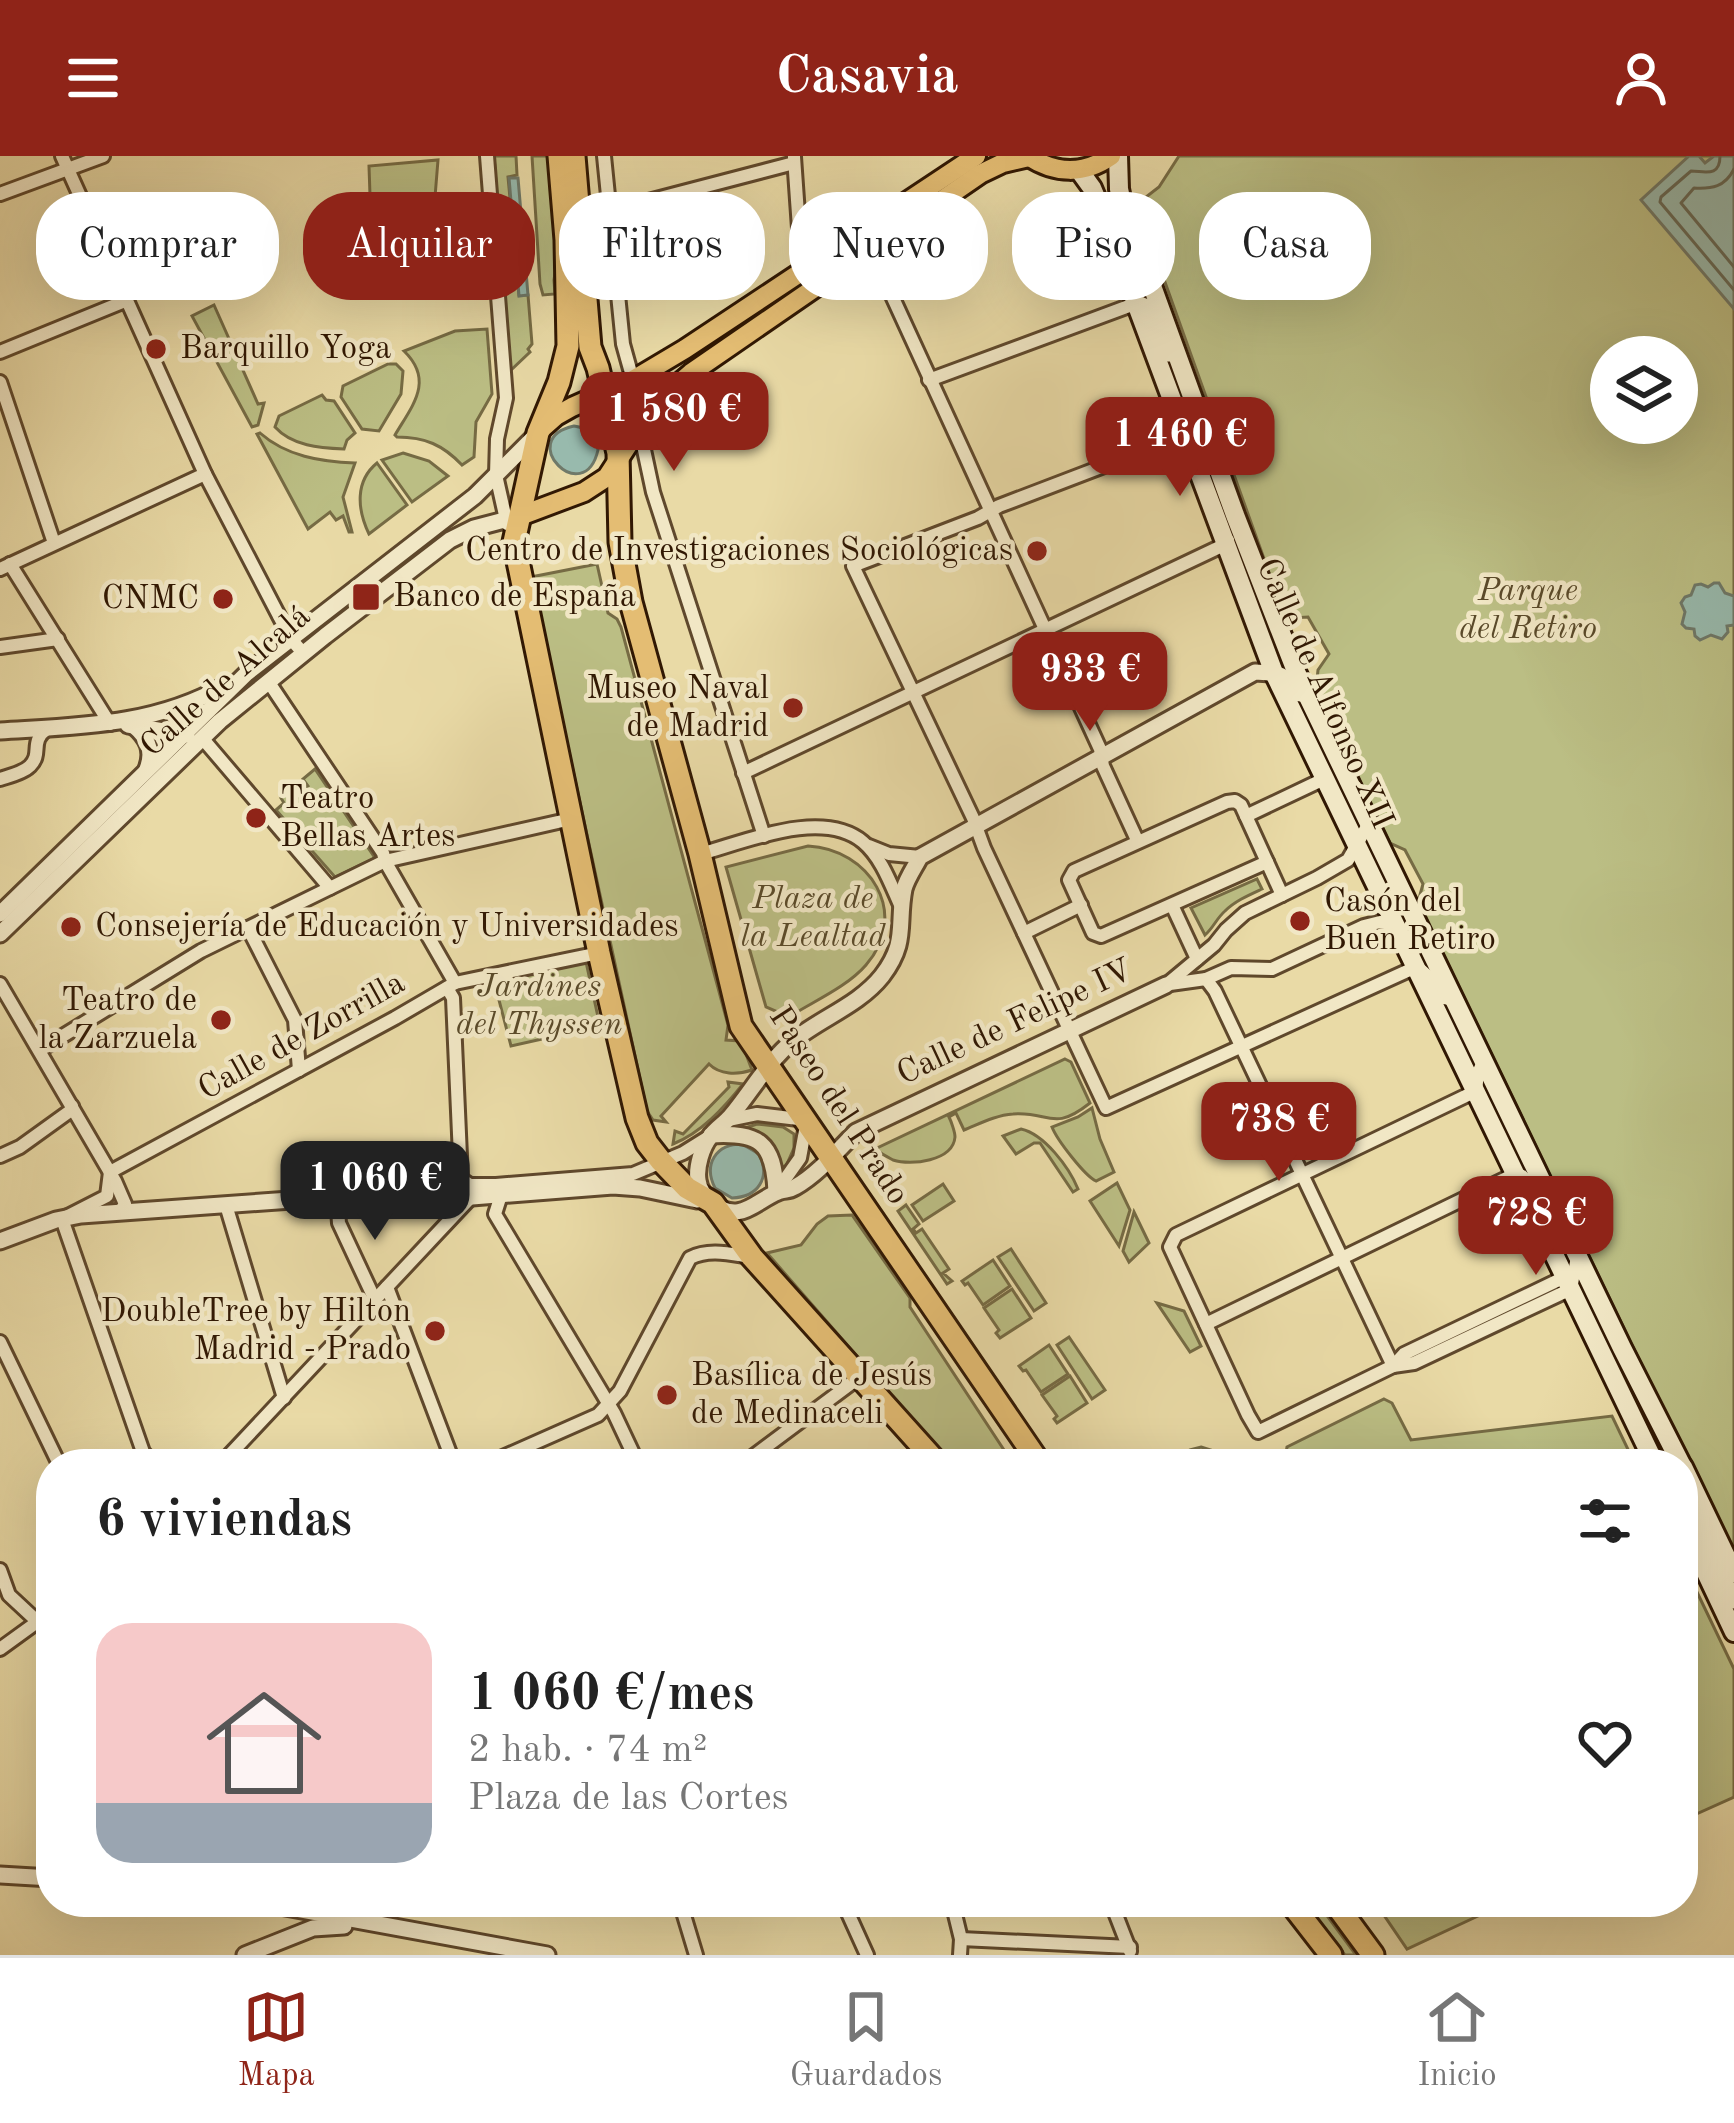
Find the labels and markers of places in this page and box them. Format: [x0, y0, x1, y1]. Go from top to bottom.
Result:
place label: Barquillo Yoga [180, 333, 391, 366]
marker: Barquillo Yoga [143, 336, 169, 362]
pin: 1 580 € [563, 372, 785, 474]
pin: 1 460 € [1069, 397, 1291, 499]
place label: Centro de Investigaciones Sociológicas [465, 535, 1013, 568]
marker: Centro de Investigaciones Sociológicas [1024, 538, 1050, 564]
marker: Banco de España [350, 581, 382, 613]
place label: Banco de España [393, 581, 636, 614]
place label: CNMC [102, 583, 199, 616]
marker: CNMC [210, 586, 236, 612]
pin: 933 € [1006, 632, 1174, 734]
place label: Museo Naval de Madrid [586, 673, 769, 744]
marker: Museo Naval de Madrid [780, 695, 806, 721]
place label: Teatro Bellas Artes [280, 783, 455, 854]
marker: Teatro Bellas Artes [243, 805, 269, 831]
place label: Casón del Buen Retiro [1324, 886, 1496, 957]
marker: Casón del Buen Retiro [1287, 908, 1313, 934]
place label: Consejería de Educación y Universidades [95, 911, 679, 944]
marker: Consejería de Educación y Universidades [58, 914, 84, 940]
place label: Teatro de la Zarzuela [39, 985, 197, 1056]
marker: Teatro de la Zarzuela [208, 1007, 234, 1033]
pin: 738 € [1195, 1082, 1363, 1184]
pin: 1 060 € [264, 1141, 486, 1243]
pin: 728 € [1452, 1176, 1620, 1278]
place label: DoubleTree by Hilton Madrid - Prado [100, 1296, 411, 1367]
marker: DoubleTree by Hilton Madrid - Prado [422, 1318, 448, 1344]
place label: Basílica de Jesús de Medinaceli [691, 1360, 932, 1431]
marker: Basílica de Jesús de Medinaceli [654, 1382, 680, 1408]

